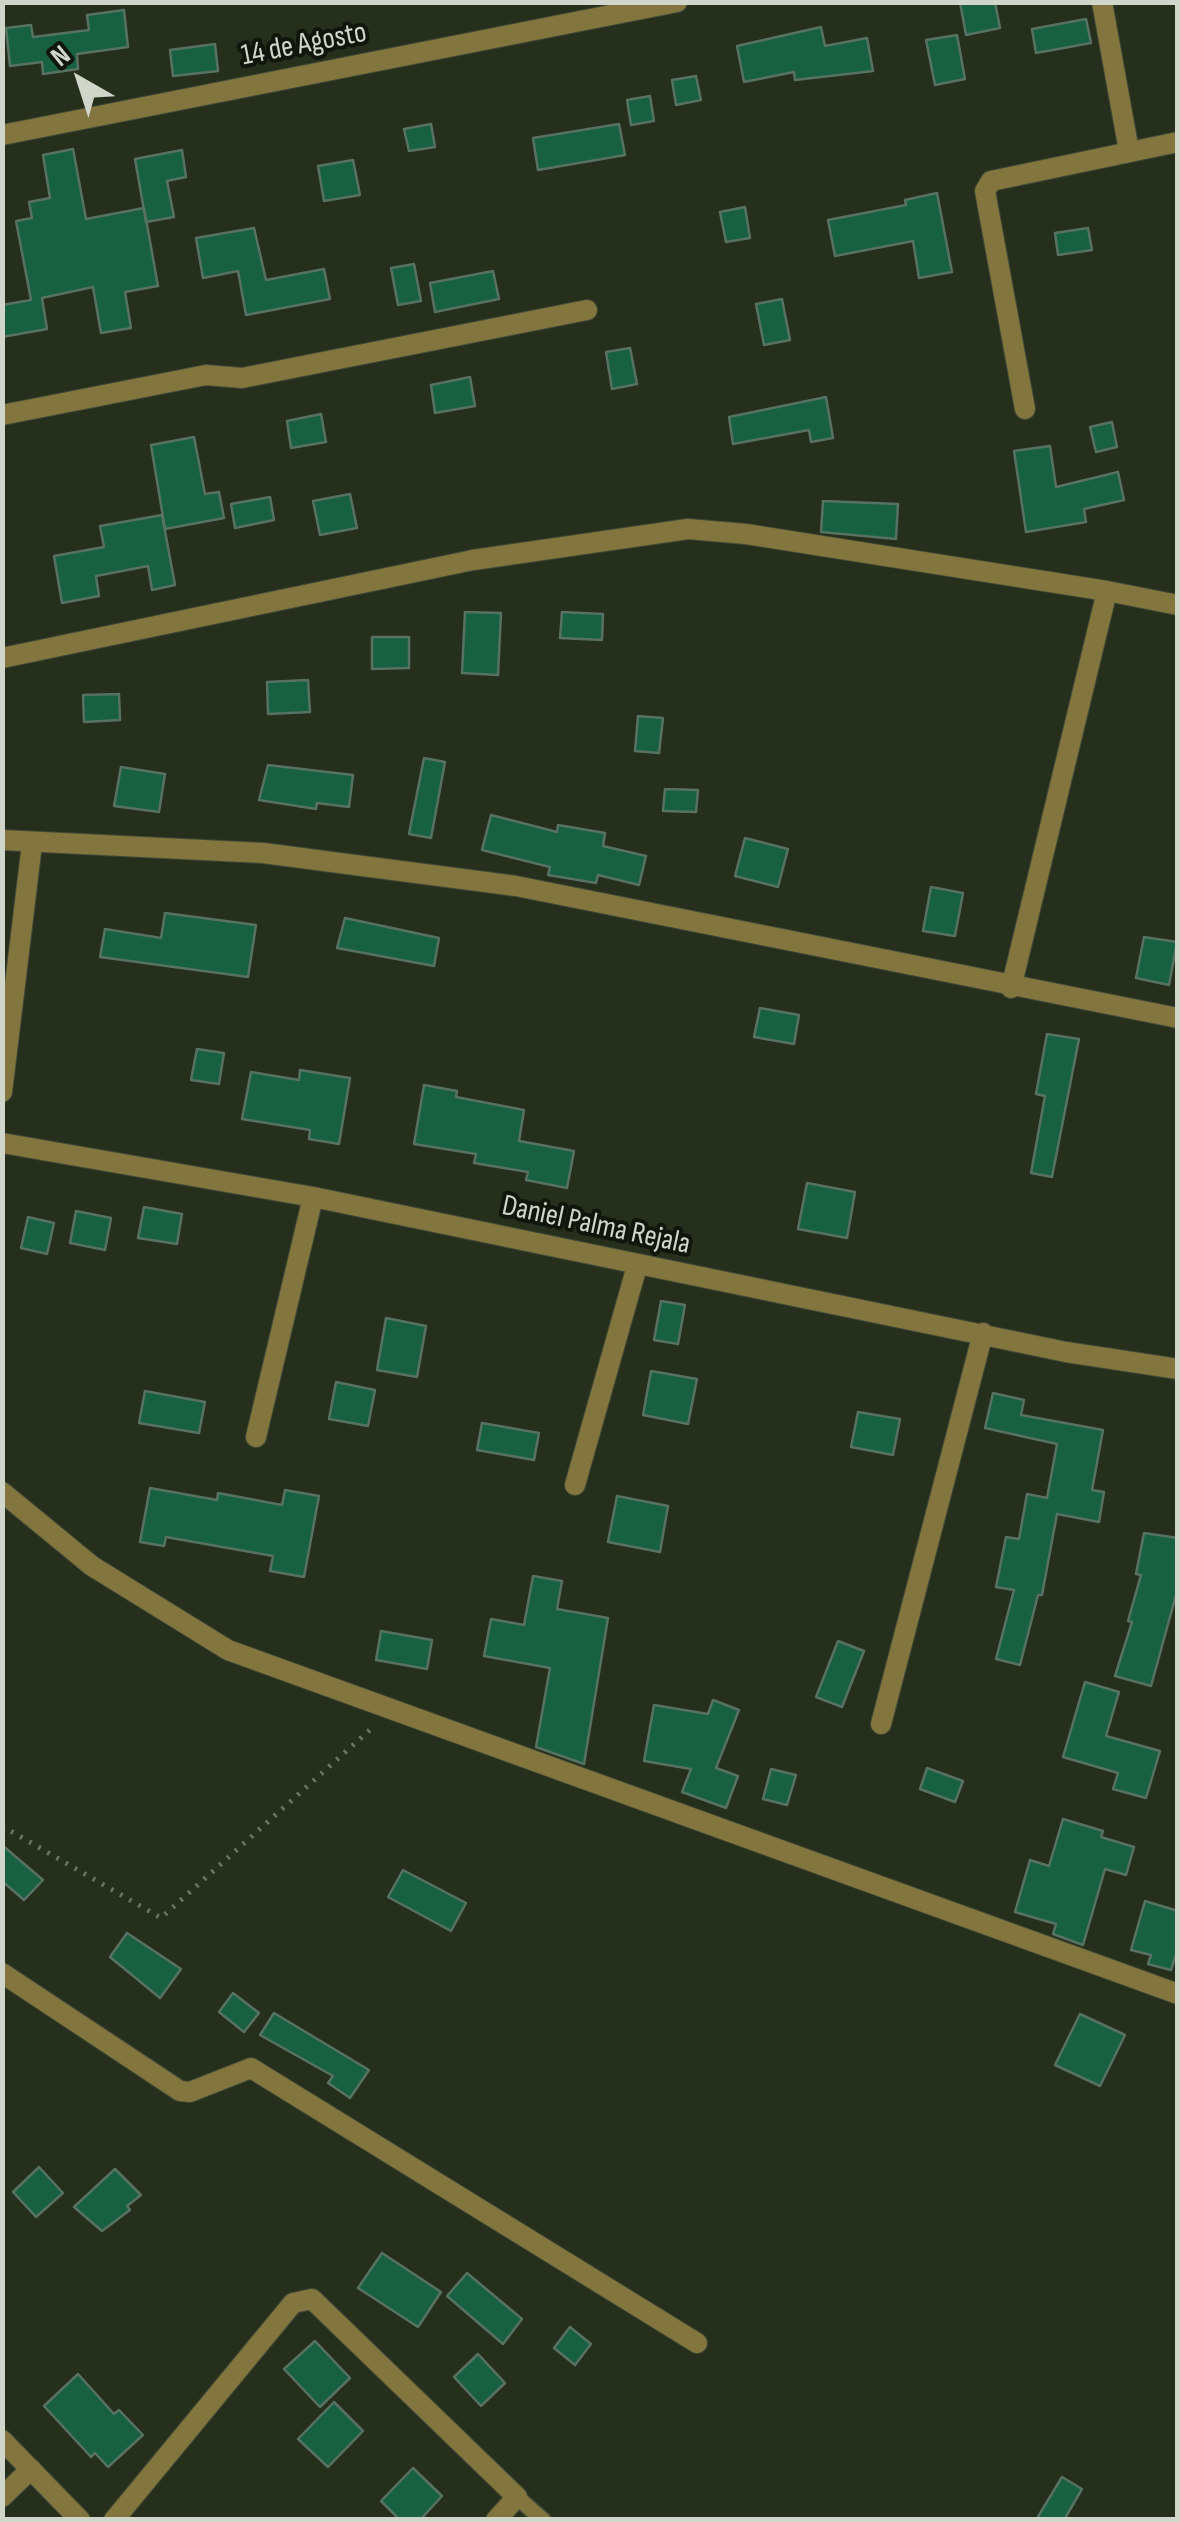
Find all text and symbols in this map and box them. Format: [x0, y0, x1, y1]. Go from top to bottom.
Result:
street label: 14 de Agosto [238, 15, 370, 75]
north arrow [30, 30, 130, 130]
text: N [45, 39, 77, 74]
street label: Daniel Palma Rejala [499, 1188, 693, 1264]

